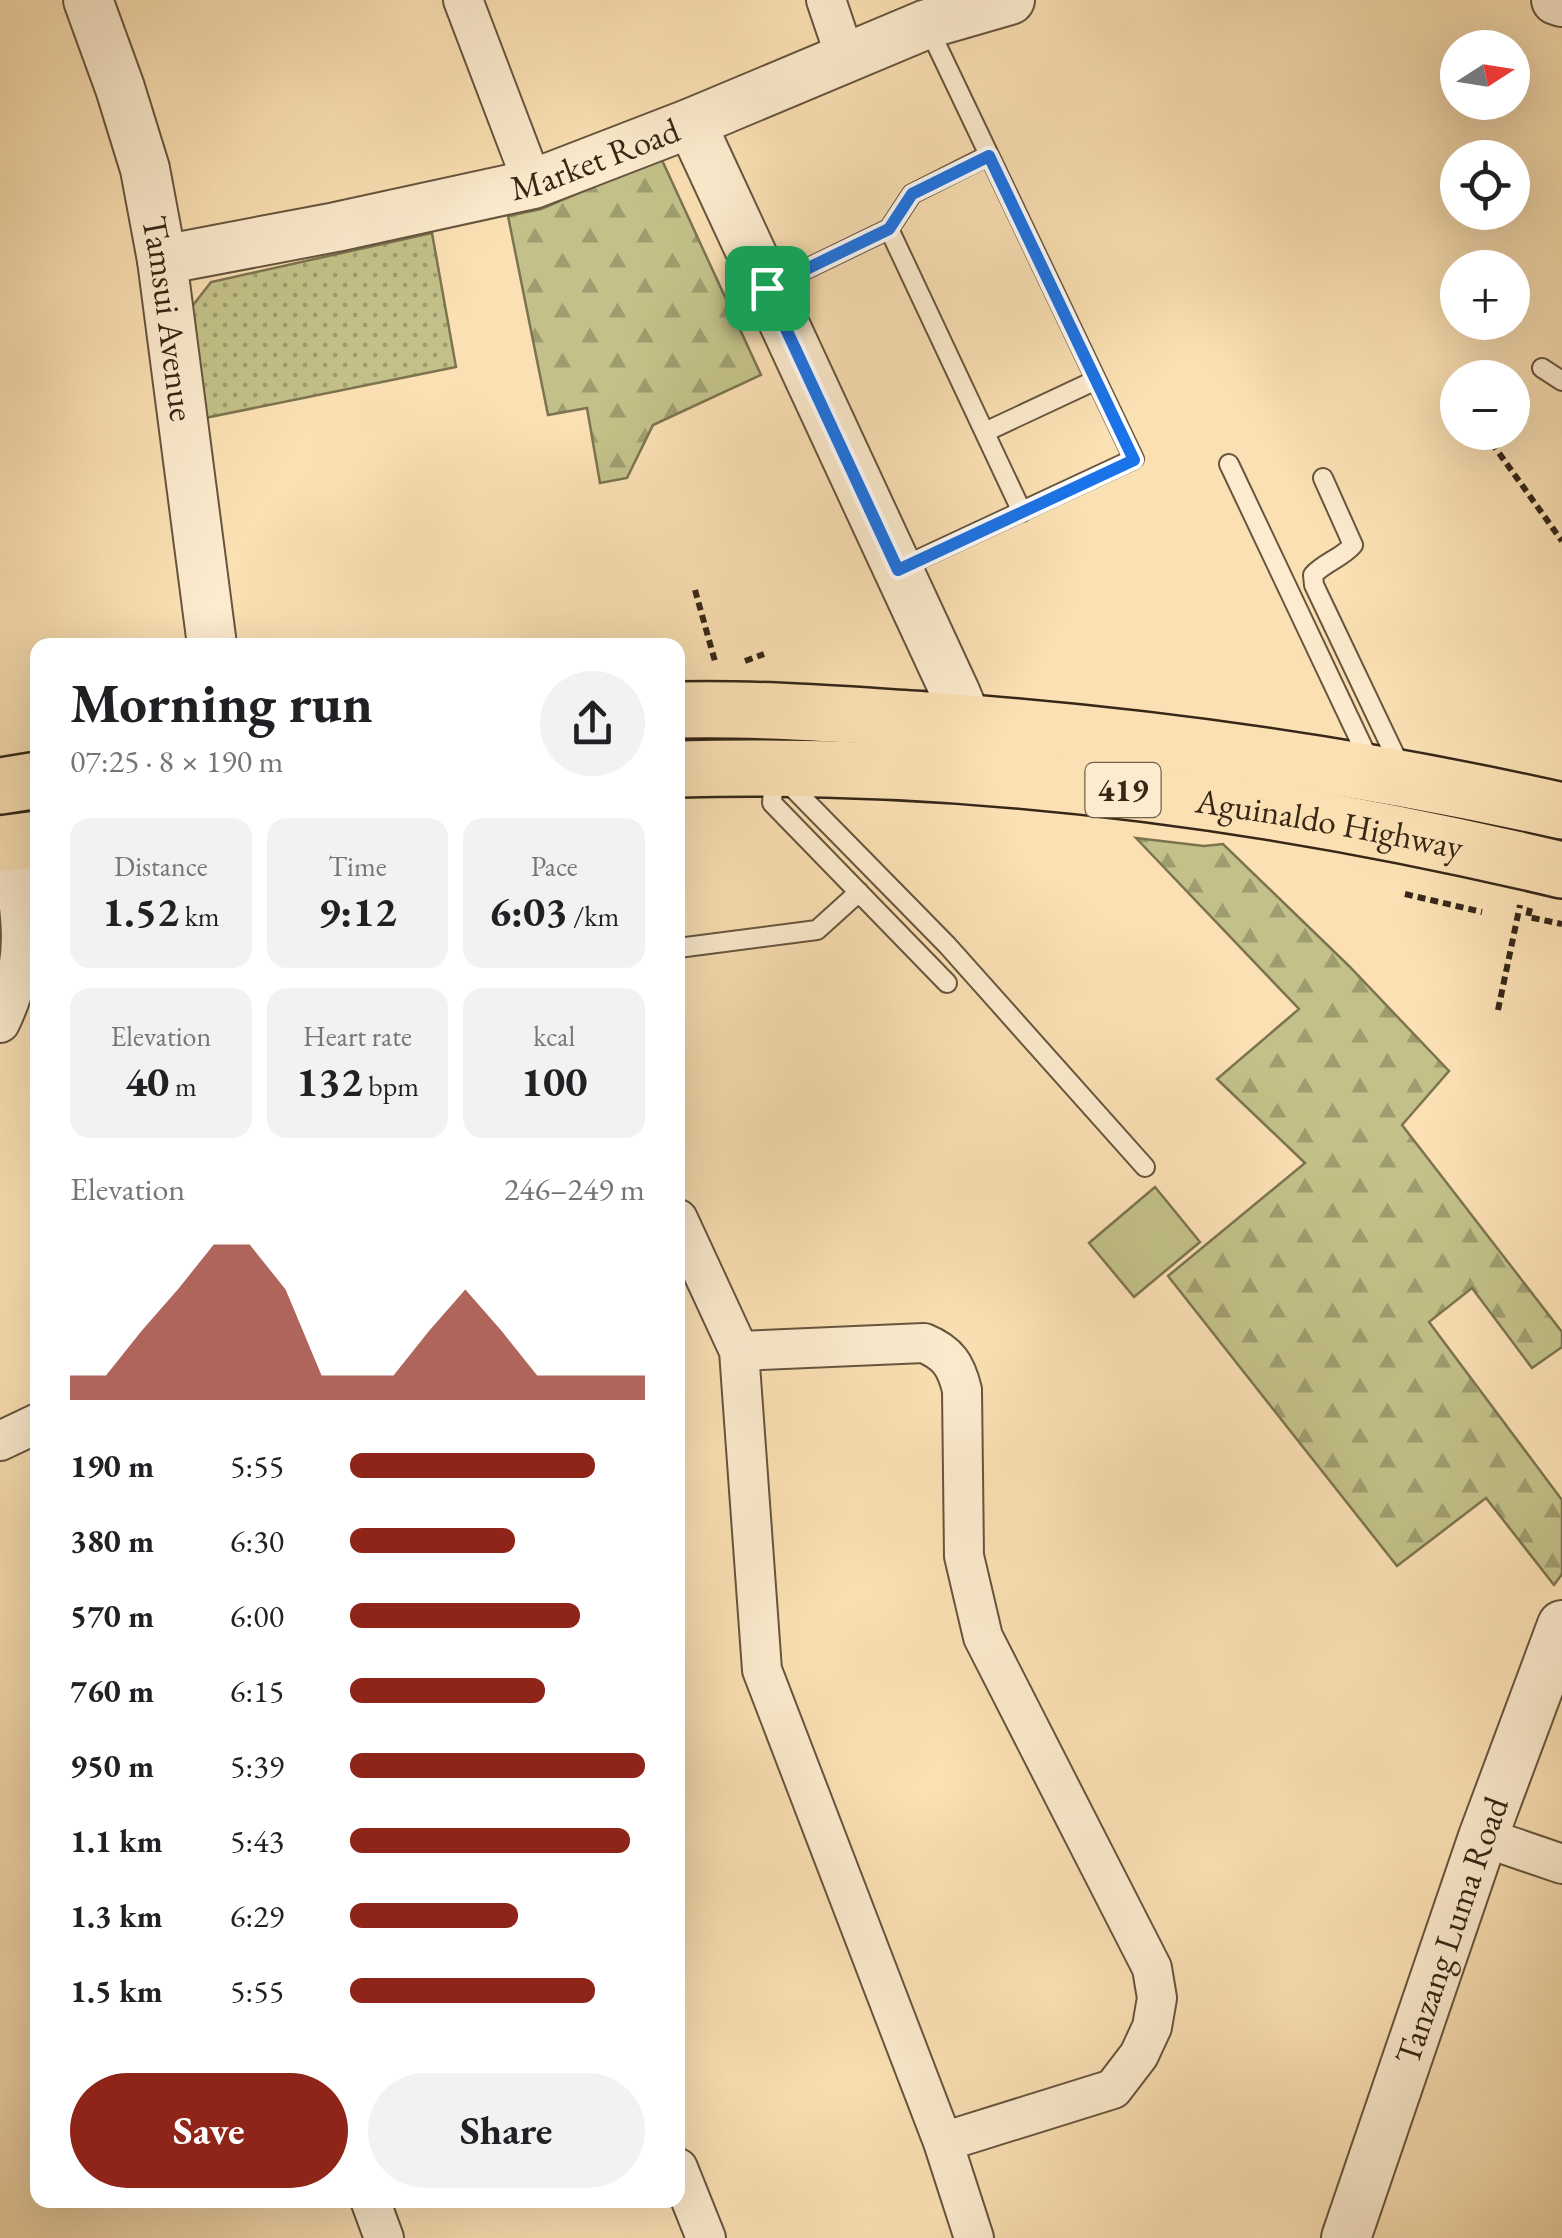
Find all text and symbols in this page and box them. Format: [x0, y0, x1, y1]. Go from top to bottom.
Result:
north arrow [1440, 30, 1530, 120]
map controls [1440, 30, 1530, 450]
street label: Market Road [506, 107, 686, 210]
button: locate [1440, 140, 1530, 230]
street label: Tamsui Avenue [132, 212, 206, 424]
pin [725, 246, 810, 331]
button: + [1440, 250, 1530, 340]
icon: arrive [740, 261, 795, 316]
button: − [1440, 360, 1530, 450]
text: Morning run [70, 667, 373, 738]
button: share [540, 671, 645, 776]
text: 07:25 · 8 × 190 m [70, 740, 283, 782]
road number: 419 [1086, 763, 1160, 817]
street label: Aguinaldo Highway [1192, 777, 1468, 869]
text: Distance [114, 848, 208, 884]
text: Time [328, 848, 387, 884]
text: Pace [531, 848, 578, 884]
text: 1.52 [102, 884, 179, 939]
text: 9:12 [318, 884, 397, 939]
text: 6:03 [489, 884, 568, 939]
text: km [179, 898, 220, 934]
text: /km [568, 898, 619, 934]
text: Elevation [110, 1018, 211, 1054]
text: Heart rate [303, 1018, 412, 1054]
text: kcal [533, 1018, 575, 1054]
text: 40 [125, 1054, 169, 1109]
text: 132 [296, 1054, 363, 1109]
text: 100 [521, 1054, 587, 1109]
text: m [169, 1068, 197, 1104]
text: bpm [363, 1068, 419, 1104]
text: Elevation [70, 1168, 185, 1210]
text: 246–249 m [504, 1168, 645, 1210]
text: 190 m [70, 1445, 154, 1487]
text: 5:55 [230, 1445, 284, 1487]
text: 380 m [70, 1520, 154, 1562]
text: 6:30 [230, 1520, 284, 1562]
text: 570 m [70, 1595, 154, 1637]
text: 6:00 [230, 1595, 284, 1637]
text: 760 m [70, 1670, 154, 1712]
text: 6:15 [230, 1670, 284, 1712]
text: 950 m [70, 1745, 154, 1787]
text: 5:39 [230, 1745, 284, 1787]
street label: Tanzang Luma Road [1384, 1790, 1518, 2070]
text: 1.1 km [70, 1820, 163, 1862]
text: 5:43 [230, 1820, 284, 1862]
text: 1.3 km [70, 1895, 163, 1937]
text: 6:29 [230, 1895, 284, 1937]
text: 1.5 km [70, 1970, 163, 2012]
text: 5:55 [230, 1970, 284, 2012]
button: Save [70, 2073, 348, 2188]
button: Share [368, 2073, 645, 2188]

